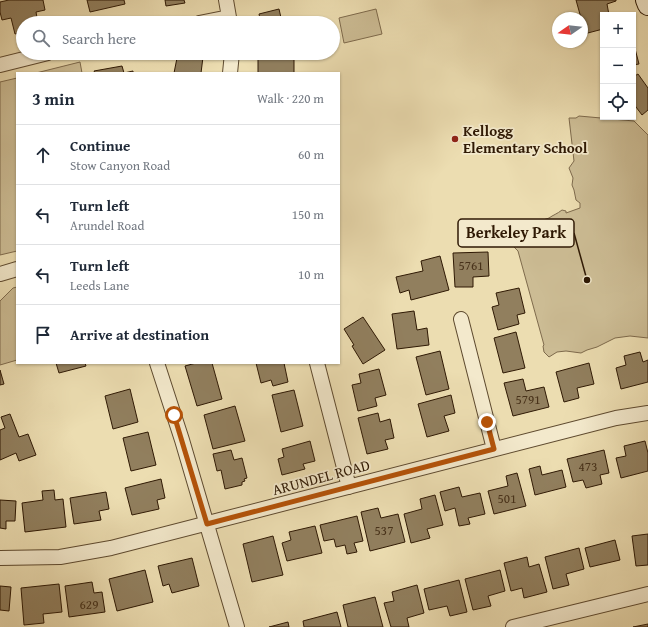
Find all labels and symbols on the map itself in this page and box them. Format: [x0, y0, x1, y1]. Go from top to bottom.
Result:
north arrow [552, 12, 588, 48]
place label: Kellogg Elementary School [463, 120, 588, 158]
marker: Kellogg Elementary School [450, 134, 460, 144]
callout: Berkeley Park [458, 219, 574, 247]
text: Berkeley Park [466, 220, 567, 244]
house number: 5761 [458, 256, 484, 275]
house number: 5791 [515, 390, 541, 409]
route start [165, 406, 183, 424]
route end [478, 413, 496, 431]
street label: ARUNDEL ROAD [270, 454, 372, 500]
house number: 473 [579, 457, 597, 476]
house number: 501 [498, 489, 516, 508]
house number: 537 [375, 521, 393, 540]
house number: 629 [80, 595, 98, 614]

